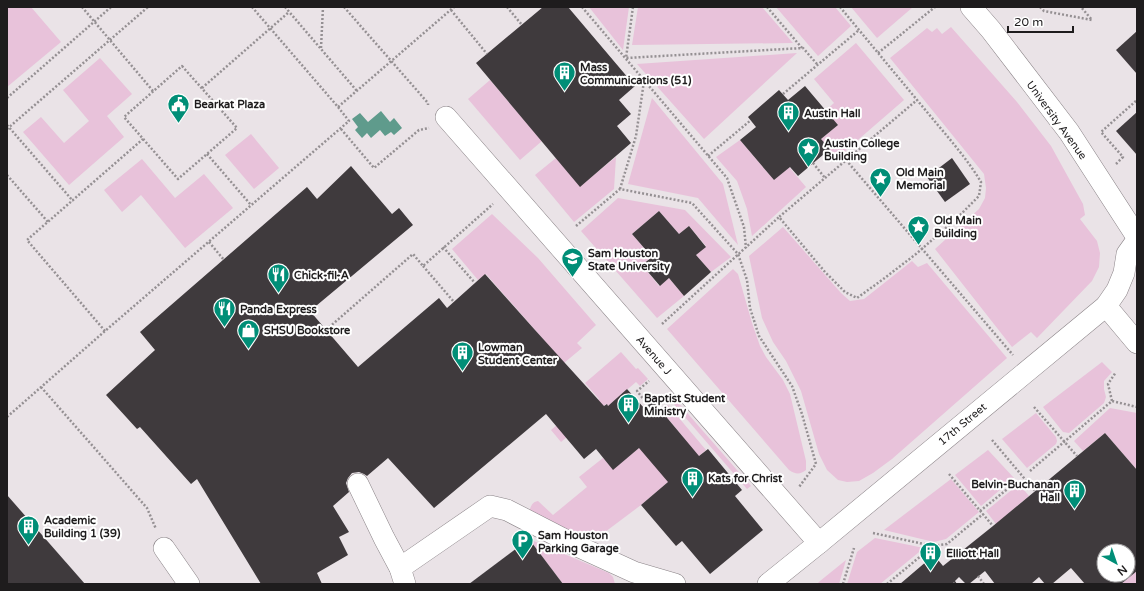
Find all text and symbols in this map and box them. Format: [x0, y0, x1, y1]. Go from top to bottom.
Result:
scale bar [1008, 8, 1073, 34]
text: 20 m [1014, 15, 1043, 29]
building icon: Mass Communications (51) [551, 60, 577, 93]
place label: Mass Communications (51) [580, 61, 692, 87]
street label: University Avenue [1024, 78, 1090, 162]
public building icon: Bearkat Plaza [166, 91, 192, 124]
place label: Bearkat Plaza [194, 98, 265, 111]
building icon: Austin Hall [776, 100, 802, 133]
place label: Austin Hall [804, 107, 861, 120]
place icon: Austin College Building [795, 136, 821, 169]
place label: Austin College Building [824, 137, 900, 164]
place icon: Old Main Memorial [868, 165, 894, 198]
place label: Old Main Memorial [896, 166, 946, 192]
place icon: Old Main Building [905, 213, 931, 246]
place label: Old Main Building [934, 214, 982, 241]
school or university icon: Sam Houston State University [559, 246, 585, 279]
place label: Sam Houston State University [588, 247, 670, 274]
restaurant icon: Chick-fil-A [266, 262, 292, 295]
place label: Chick-fil-A [294, 269, 349, 282]
restaurant icon: Panda Express [212, 296, 238, 329]
place label: Panda Express [240, 303, 317, 317]
shop icon: SHSU Bookstore [236, 317, 262, 350]
place label: SHSU Bookstore [264, 324, 351, 337]
street label: Avenue J [633, 333, 674, 377]
building icon: Lowman Student Center [450, 340, 476, 373]
place label: Lowman Student Center [478, 341, 558, 367]
building icon: Baptist Student Ministry [615, 391, 641, 424]
place label: Baptist Student Ministry [644, 392, 726, 419]
street label: 17th Street [936, 400, 989, 448]
building icon: Kats for Christ [679, 465, 705, 498]
place label: Kats for Christ [708, 472, 783, 485]
building icon: Belvin-Buchanan Hall [1062, 477, 1088, 510]
place label: Belvin-Buchanan Hall [971, 478, 1060, 504]
building icon: Academic Building 1 (39) [16, 513, 42, 546]
place label: Academic Building 1 (39) [44, 514, 121, 541]
parking icon: Sam Houston Parking Garage [510, 528, 536, 561]
place label: Sam Houston Parking Garage [538, 529, 620, 556]
building icon: Elliott Hall [918, 540, 944, 573]
north arrow [1096, 543, 1136, 583]
place label: Elliott Hall [946, 547, 999, 560]
text: N [1115, 562, 1130, 578]

